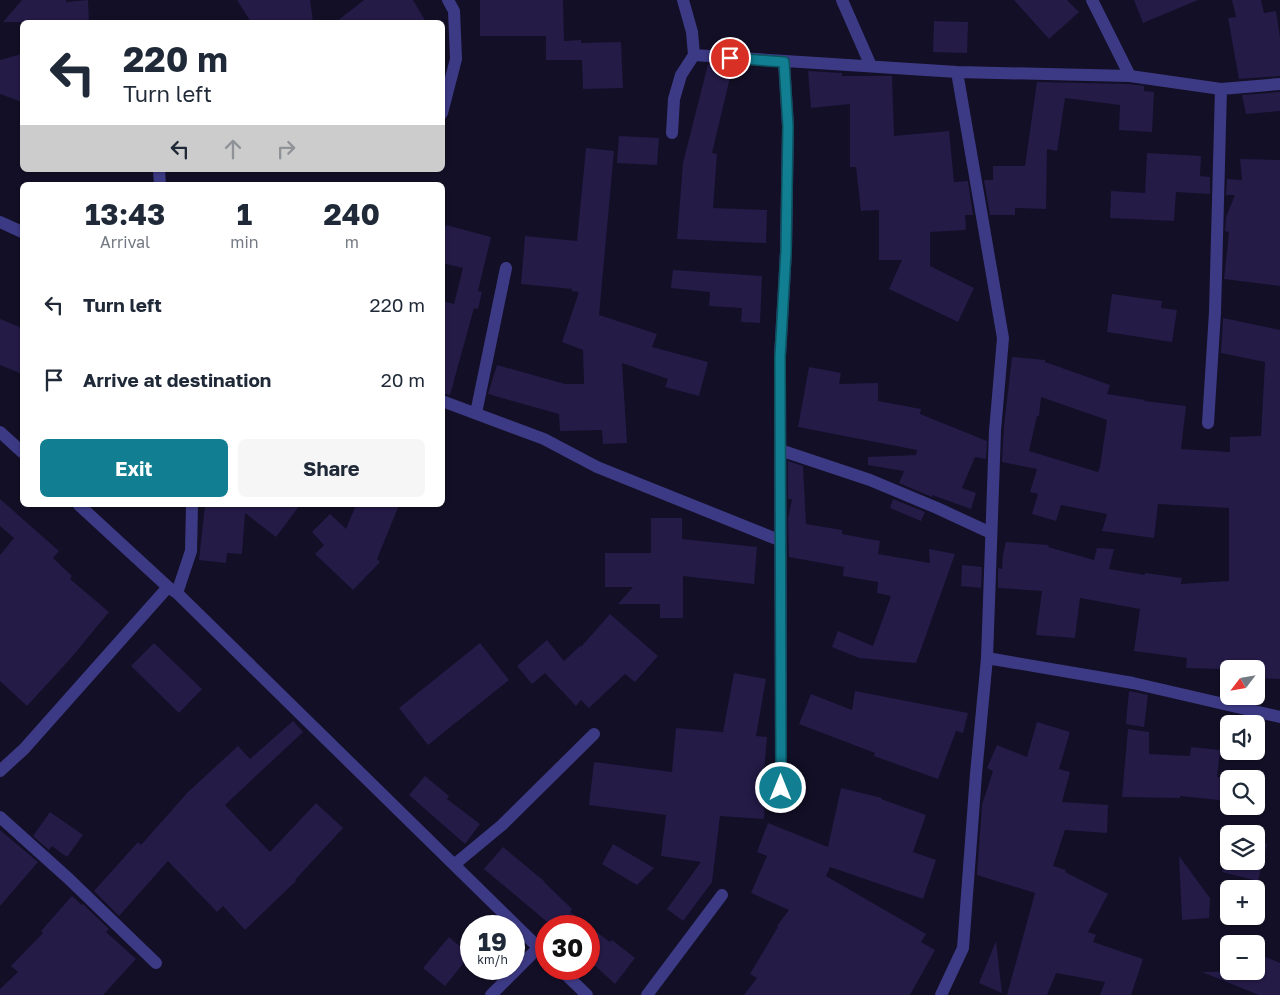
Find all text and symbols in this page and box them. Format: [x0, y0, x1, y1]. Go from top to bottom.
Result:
pin [709, 37, 751, 79]
text: 220 m [123, 38, 228, 80]
icon: left [40, 40, 105, 105]
icon: arrive [716, 44, 744, 72]
text: Turn left [123, 80, 212, 107]
icon: left [166, 135, 194, 163]
icon: ahead [219, 135, 247, 163]
icon: right [272, 135, 300, 163]
text: 13:43 [85, 196, 165, 232]
text: 1 [237, 196, 252, 232]
text: 240 [323, 196, 380, 232]
text: Arrival [100, 232, 150, 252]
text: min [230, 232, 259, 252]
text: m [345, 232, 359, 252]
icon: left [40, 291, 68, 319]
text: Turn left [83, 293, 162, 316]
text: 220 m [370, 293, 425, 316]
icon: arrive [40, 366, 68, 394]
text: Arrive at destination [83, 368, 271, 391]
text: 20 m [381, 368, 425, 391]
button: Exit [40, 439, 228, 497]
button: Share [238, 439, 425, 497]
north arrow [1220, 660, 1265, 705]
map controls [1220, 660, 1265, 980]
button: sound [1220, 715, 1265, 760]
position arrow [754, 761, 806, 813]
button: search [1220, 770, 1265, 815]
button: layers [1220, 825, 1265, 870]
button: + [1220, 880, 1265, 925]
speed limit sign: 30 [535, 915, 600, 980]
text: 19 [478, 926, 507, 957]
button: − [1220, 935, 1265, 980]
text: km/h [477, 952, 508, 967]

